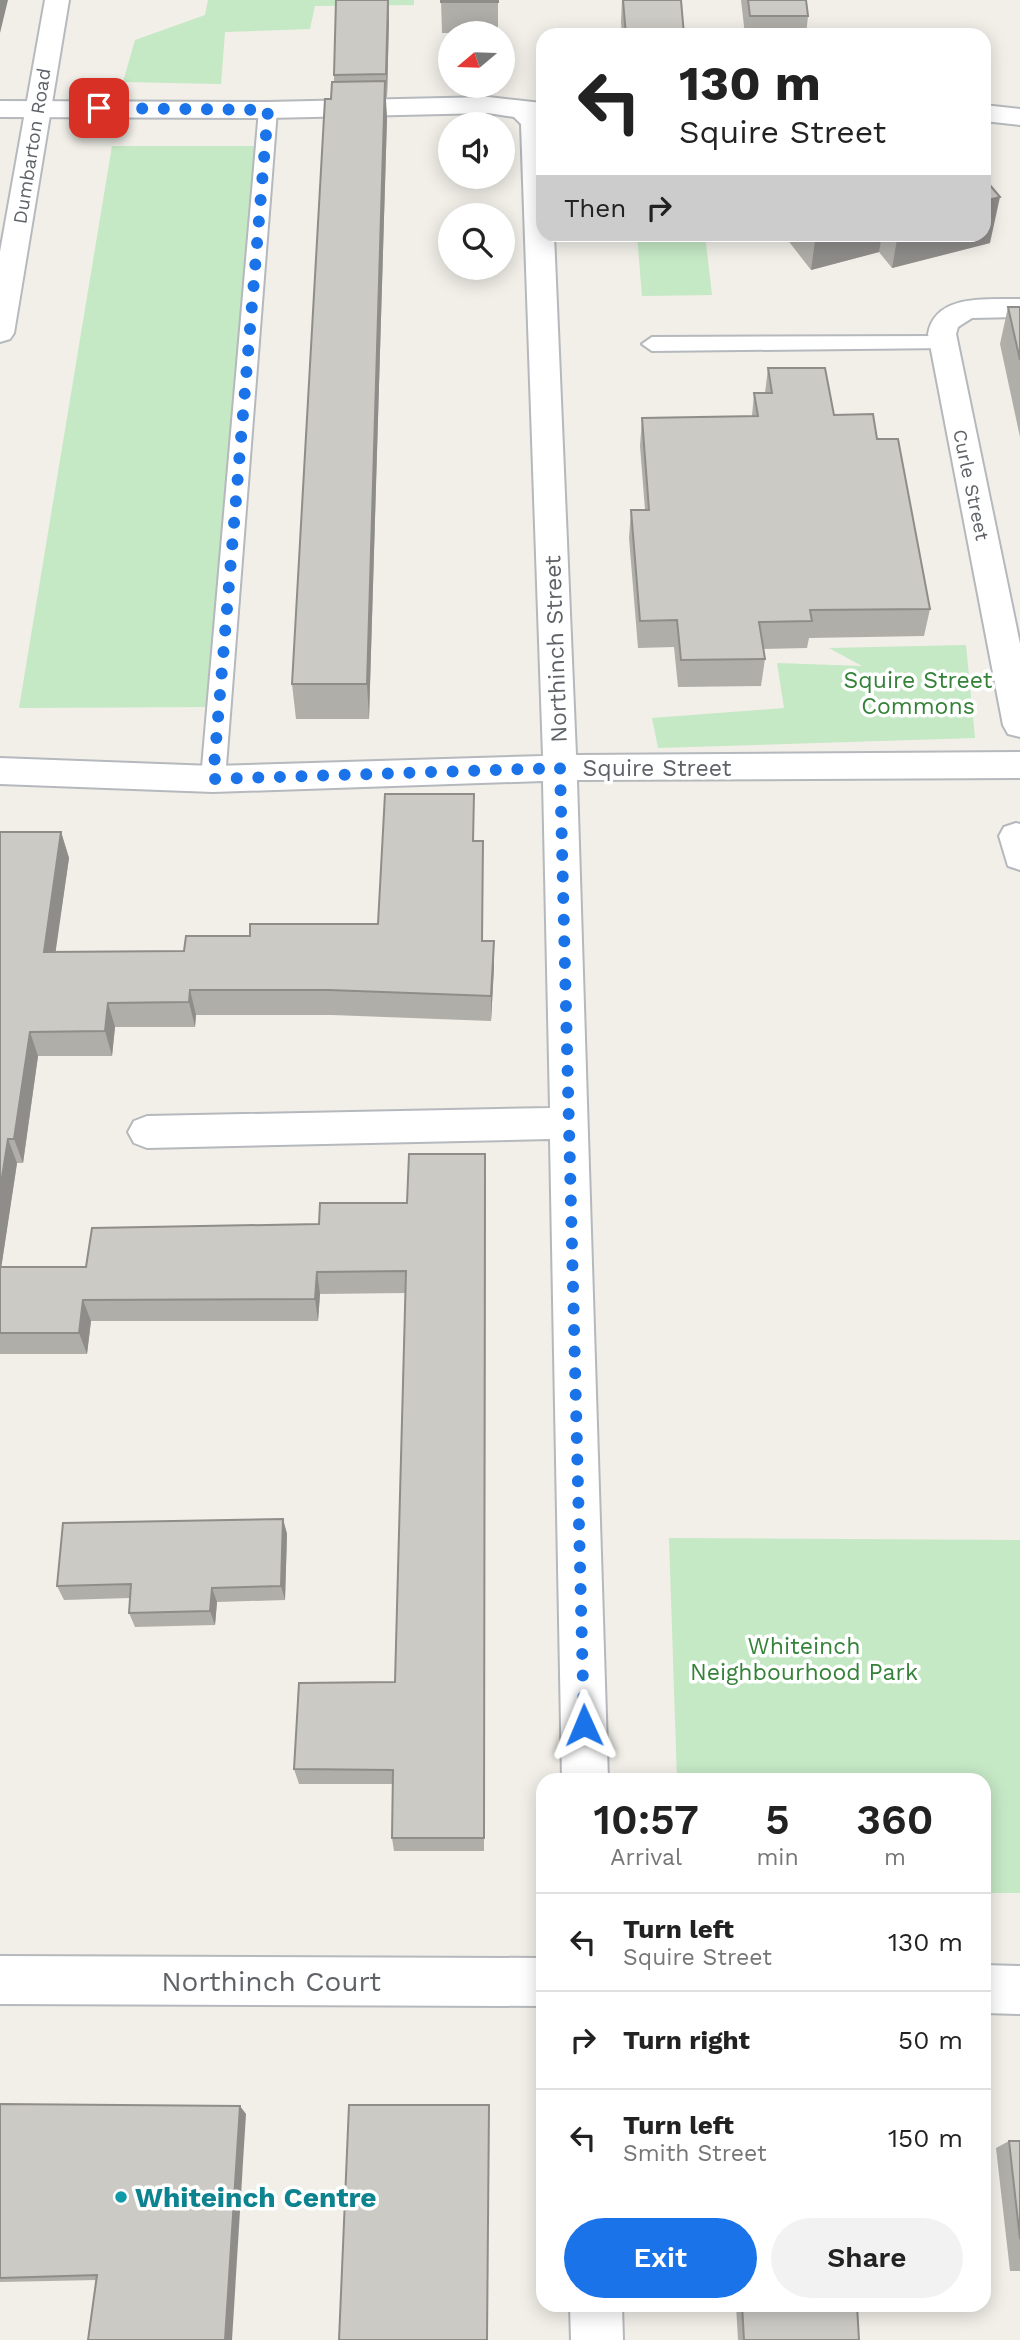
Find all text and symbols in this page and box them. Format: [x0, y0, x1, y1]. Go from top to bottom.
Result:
north arrow [438, 21, 514, 98]
map controls [438, 21, 515, 280]
text: 130 m [679, 54, 821, 112]
icon: left [564, 56, 655, 147]
street label: Dumbarton Road [8, 66, 56, 226]
pin [69, 78, 129, 138]
icon: arrive [80, 89, 118, 127]
button: sound [438, 112, 515, 189]
text: Squire Street [679, 113, 886, 151]
icon: right [640, 189, 678, 227]
text: Then [564, 193, 626, 223]
button: search [438, 203, 515, 280]
street label: Curle Street [948, 427, 994, 543]
street label: Northinch Street [539, 554, 573, 743]
park label: Squire Street Commons [844, 667, 993, 720]
street label: Squire Street [583, 755, 732, 782]
park label: Whiteinch Neighbourhood Park [690, 1633, 918, 1686]
position arrow [547, 1688, 621, 1762]
text: 10:57 [594, 1795, 699, 1844]
text: 5 [765, 1795, 790, 1844]
text: 360 [856, 1795, 933, 1844]
text: Arrival [610, 1844, 682, 1871]
text: min [756, 1844, 799, 1871]
text: m [884, 1844, 906, 1871]
text: Turn left [623, 1914, 734, 1944]
icon: left [564, 1923, 602, 1961]
text: 130 m [888, 1927, 963, 1957]
text: Squire Street [623, 1944, 772, 1971]
street label: Northinch Court [161, 1965, 381, 1998]
icon: right [564, 2021, 602, 2059]
text: Turn right [623, 2025, 750, 2055]
text: 50 m [898, 2025, 963, 2055]
text: Turn left [623, 2110, 734, 2140]
icon: left [564, 2119, 602, 2157]
text: 150 m [888, 2123, 963, 2153]
text: Smith Street [623, 2140, 767, 2167]
place label: Whiteinch Centre [135, 2181, 377, 2214]
marker: Whiteinch Centre [113, 2189, 129, 2205]
button: Exit [564, 2218, 757, 2298]
button: Share [771, 2218, 963, 2298]

